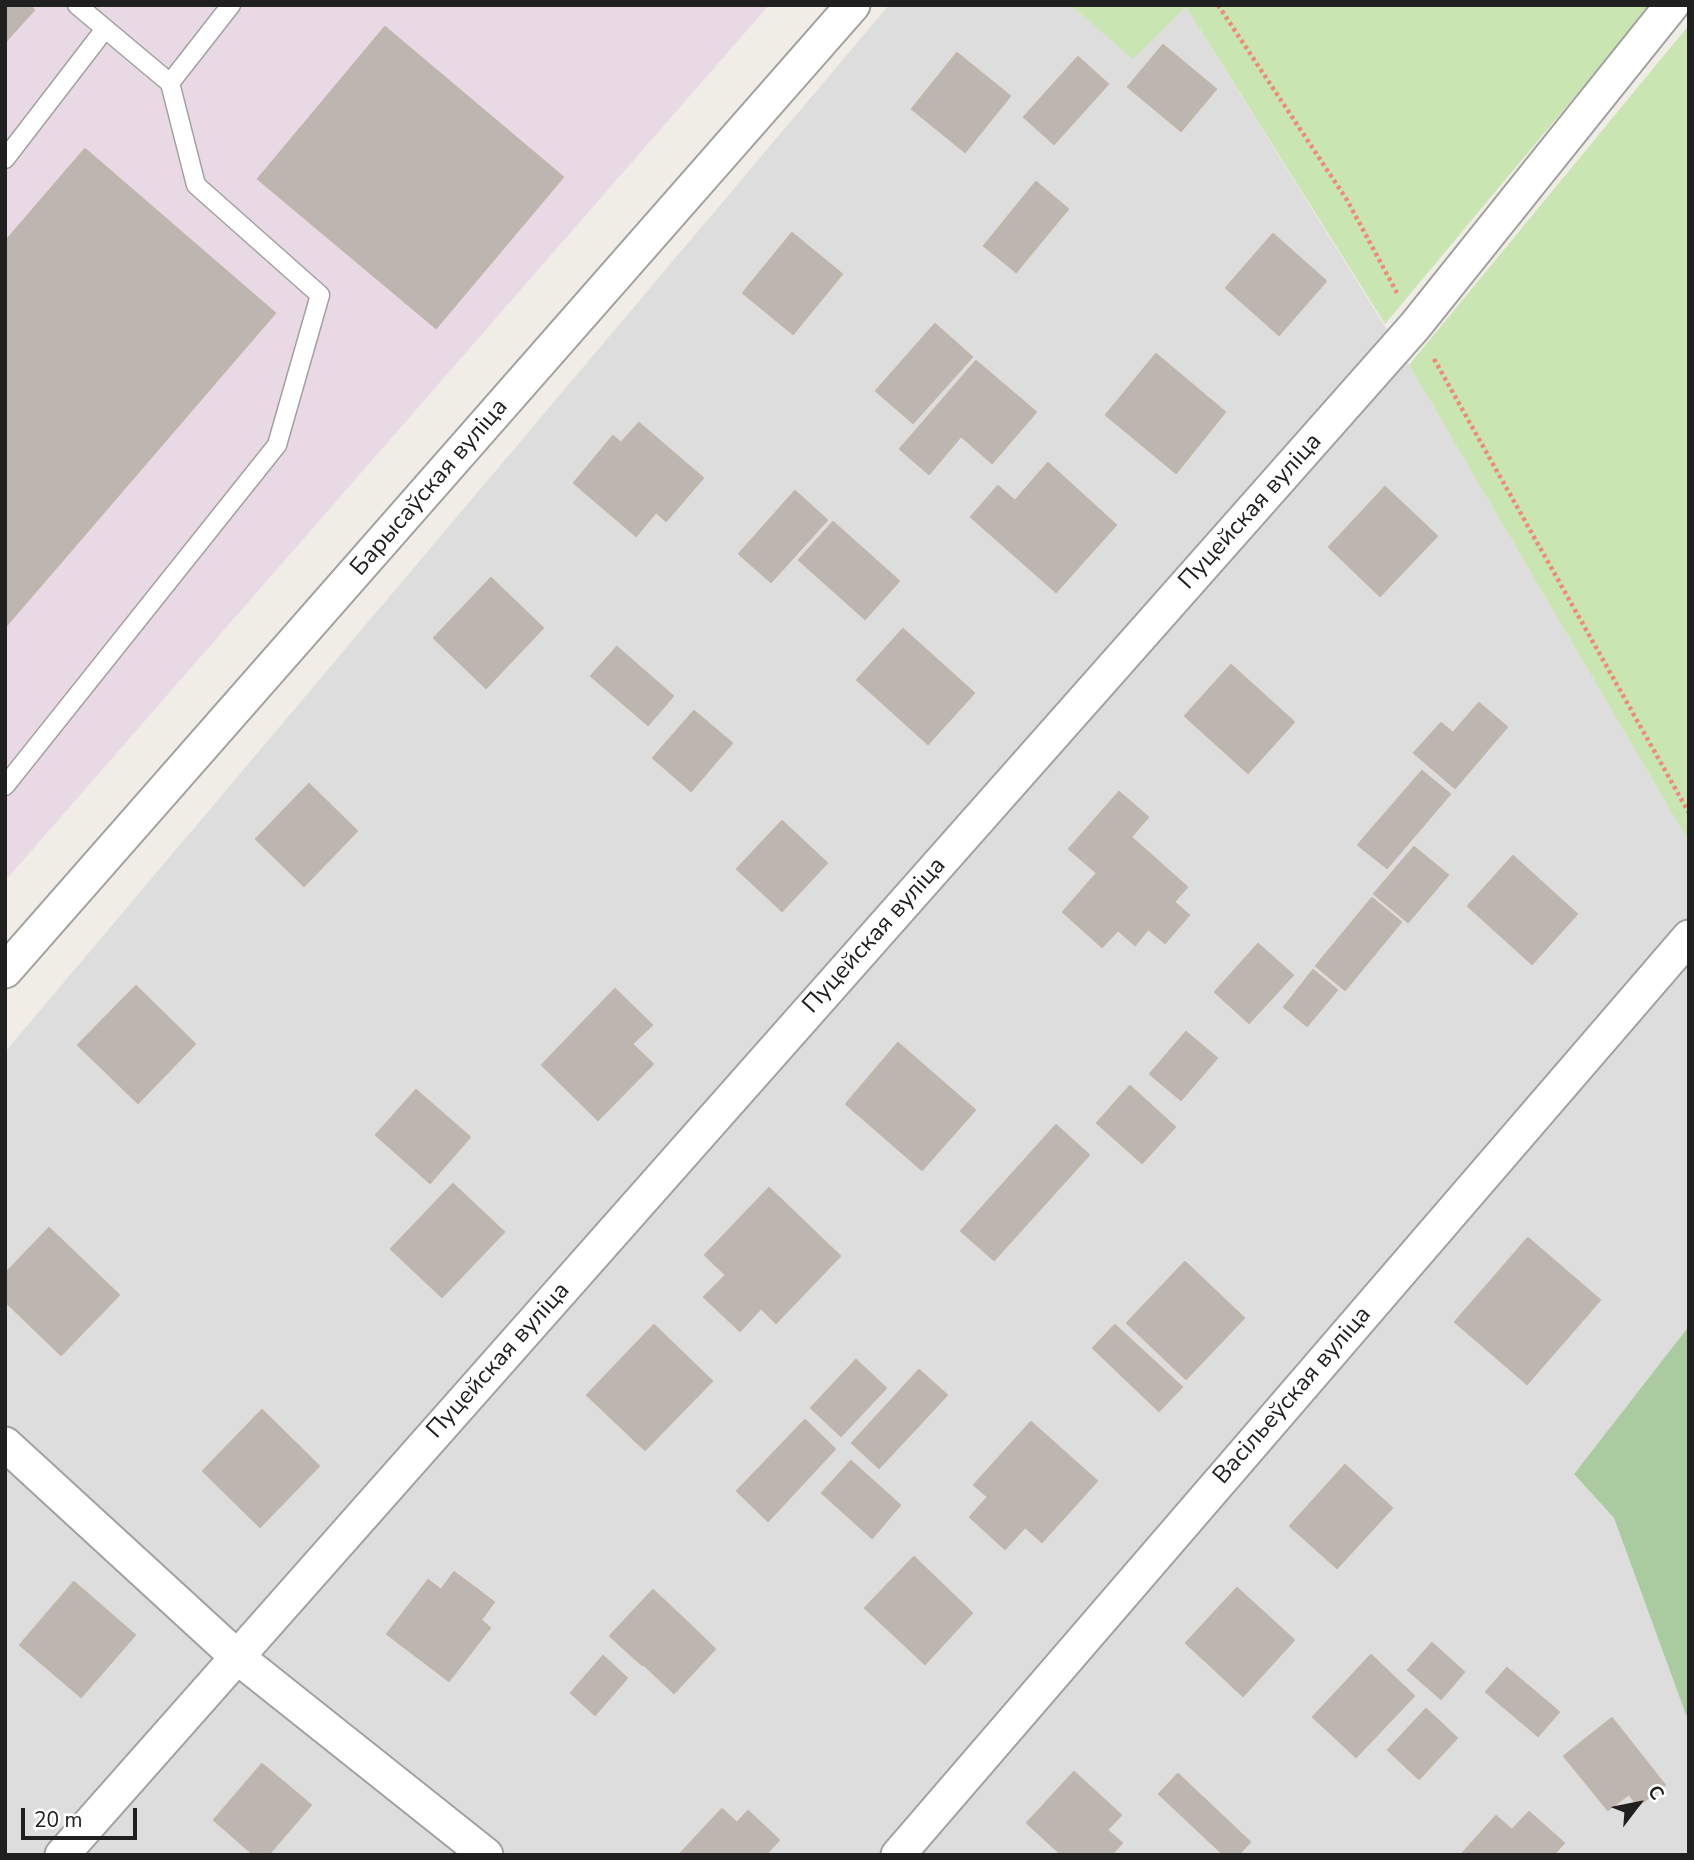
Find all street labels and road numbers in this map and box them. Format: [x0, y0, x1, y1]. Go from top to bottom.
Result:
street label: Барысаўская вуліца [345, 394, 515, 582]
street label: Пуцейская вуліца [1173, 428, 1329, 596]
street label: Пуцейская вуліца [797, 852, 953, 1020]
street label: Пуцейская вуліца [421, 1277, 577, 1445]
street label: Васільеўская вуліца [1208, 1301, 1378, 1491]

